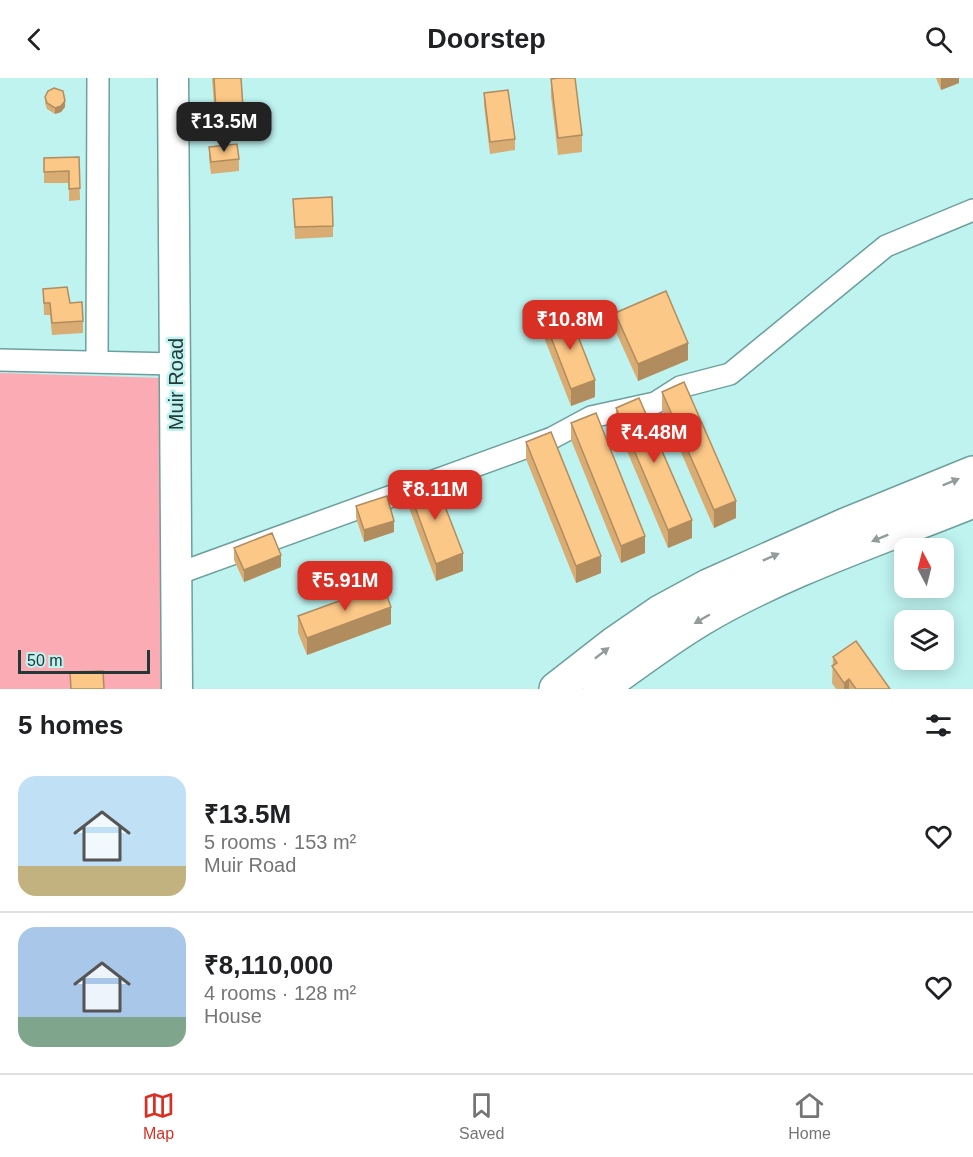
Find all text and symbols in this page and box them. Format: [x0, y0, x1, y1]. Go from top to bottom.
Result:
icon: back [18, 23, 51, 56]
icon: search [922, 23, 955, 56]
text: Doorstep [427, 24, 546, 54]
pin: ₹13.5M [175, 102, 273, 153]
text: ₹13.5M [190, 110, 258, 132]
pin: ₹10.8M [521, 300, 619, 351]
text: ₹10.8M [536, 308, 604, 330]
street label: Muir Road [165, 338, 187, 430]
pin: ₹4.48M [605, 413, 703, 464]
text: ₹4.48M [620, 421, 688, 443]
pin: ₹8.11M [386, 470, 484, 521]
one-way arrow [942, 477, 960, 486]
text: ₹8.11M [402, 478, 468, 500]
one-way arrow [870, 533, 888, 543]
north arrow [894, 538, 954, 598]
map controls [894, 538, 954, 670]
one-way arrow [762, 552, 780, 561]
pin: ₹5.91M [296, 561, 394, 612]
text: ₹5.91M [311, 569, 379, 591]
button: layers [894, 610, 954, 670]
one-way arrow [693, 614, 710, 624]
scale bar [18, 647, 150, 674]
one-way arrow [594, 647, 610, 660]
text: 50 m [27, 652, 63, 669]
icon: filters [922, 709, 955, 742]
text: 5 homes [18, 710, 124, 740]
text: ₹13.5M [204, 799, 291, 829]
icon: home [66, 800, 138, 872]
icon: heart [922, 820, 955, 853]
text: 5 rooms · 153 m² [204, 831, 356, 853]
text: Muir Road [204, 854, 296, 876]
text: ₹8,110,000 [204, 950, 333, 980]
icon: home [66, 951, 138, 1023]
icon: heart [922, 971, 955, 1004]
text: 4 rooms · 128 m² [204, 982, 356, 1004]
text: House [204, 1005, 262, 1027]
tab: Map [142, 1089, 175, 1143]
tab: Saved [459, 1089, 504, 1143]
tab: Home [788, 1089, 831, 1143]

